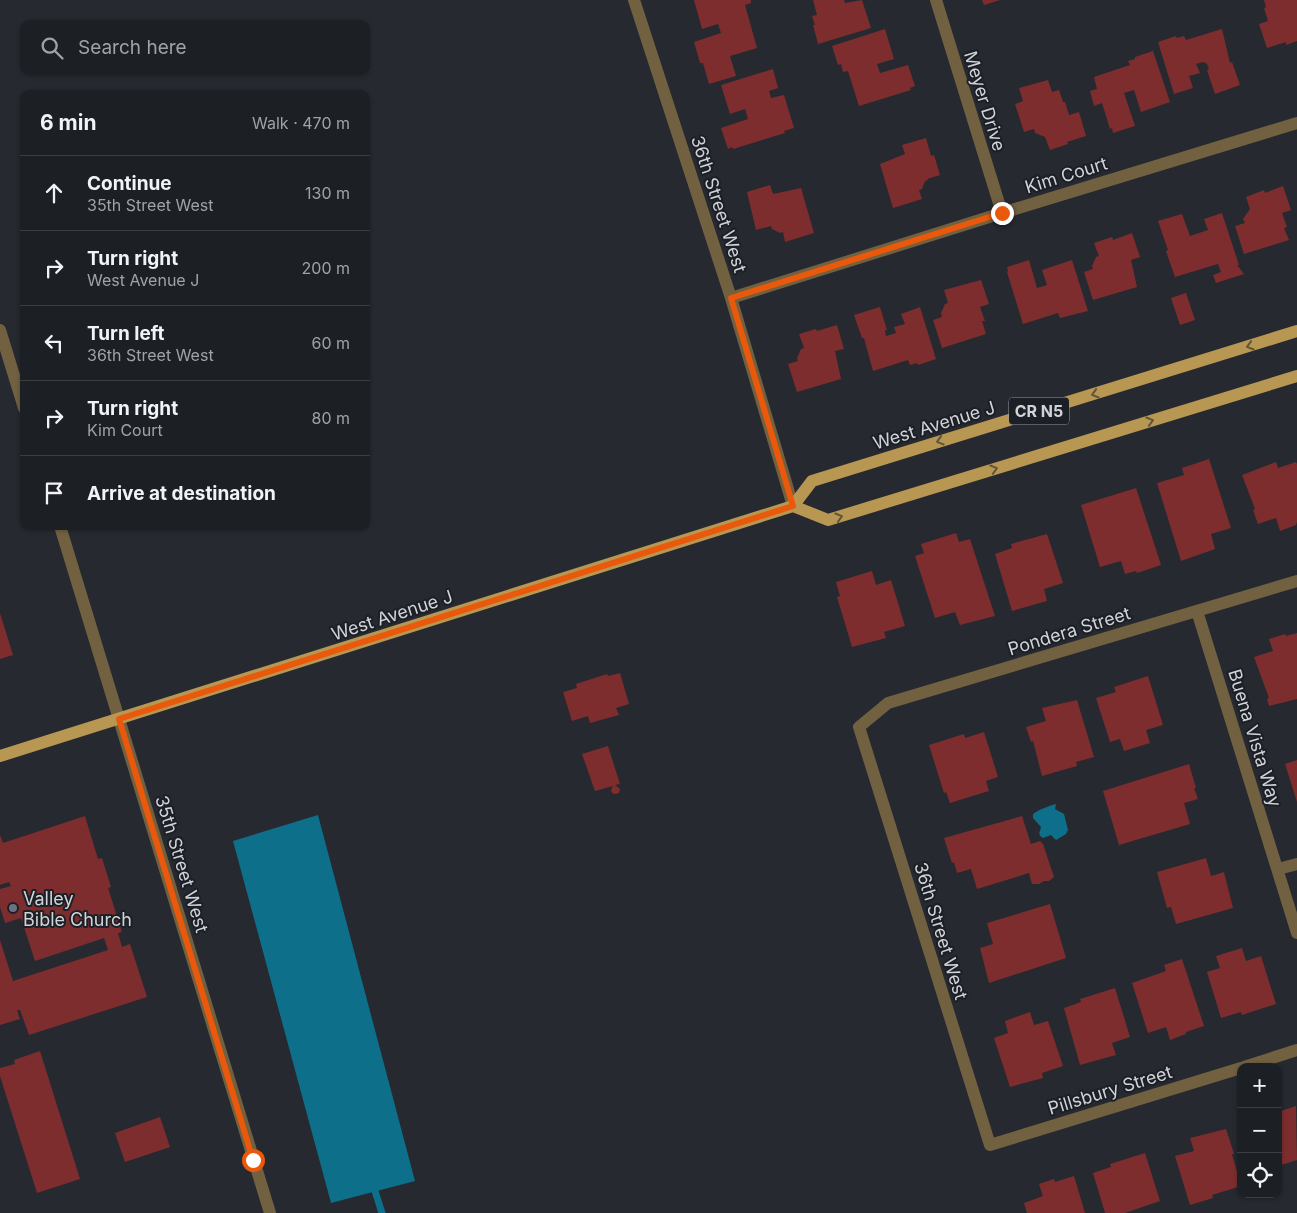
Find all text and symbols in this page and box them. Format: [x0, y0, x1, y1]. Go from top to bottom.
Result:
search box [20, 20, 370, 75]
icon: search [38, 34, 66, 62]
text: Search here [78, 36, 187, 59]
street label: Meyer Drive [960, 49, 1010, 153]
text: 6 min [40, 110, 97, 135]
text: Walk · 470 m [252, 113, 350, 133]
street label: 36th Street West [687, 133, 751, 275]
street label: Kim Court [1022, 152, 1110, 197]
text: Continue [87, 172, 172, 195]
icon: ahead [40, 179, 68, 207]
text: 130 m [305, 183, 350, 203]
text: 35th Street West [87, 195, 213, 215]
route end [991, 202, 1014, 225]
text: Turn right [87, 247, 178, 270]
icon: right [40, 254, 68, 282]
text: 200 m [302, 258, 350, 278]
text: West Avenue J [87, 270, 199, 290]
text: Turn left [87, 322, 165, 345]
icon: left [40, 329, 68, 357]
text: 60 m [311, 333, 350, 353]
one-way arrow [1247, 340, 1255, 350]
text: 36th Street West [87, 345, 214, 365]
one-way arrow [1091, 388, 1100, 398]
street label: West Avenue J [871, 396, 997, 454]
text: Turn right [87, 397, 178, 420]
road number: CR N5 [1009, 398, 1069, 424]
icon: right [40, 404, 68, 432]
text: 80 m [311, 408, 350, 428]
one-way arrow [1145, 417, 1153, 427]
text: Kim Court [87, 420, 163, 440]
one-way arrow [936, 436, 944, 446]
one-way arrow [990, 465, 998, 475]
icon: arrive [40, 479, 68, 507]
text: Arrive at destination [87, 482, 276, 505]
one-way arrow [834, 512, 843, 522]
street label: West Avenue J [329, 585, 455, 645]
street label: Pondera Street [1005, 602, 1133, 660]
street label: Buena Vista Way [1224, 667, 1286, 809]
street label: 35th Street West [151, 793, 213, 935]
street label: 36th Street West [910, 860, 972, 1002]
place label: Valley Bible Church [23, 888, 132, 930]
marker: Valley Bible Church [7, 902, 19, 914]
street label: Pillsbury Street [1045, 1061, 1175, 1119]
map controls [1237, 1063, 1282, 1198]
button: + [1237, 1063, 1282, 1108]
button: − [1237, 1108, 1282, 1153]
route start [242, 1149, 265, 1172]
button: locate [1237, 1153, 1282, 1198]

